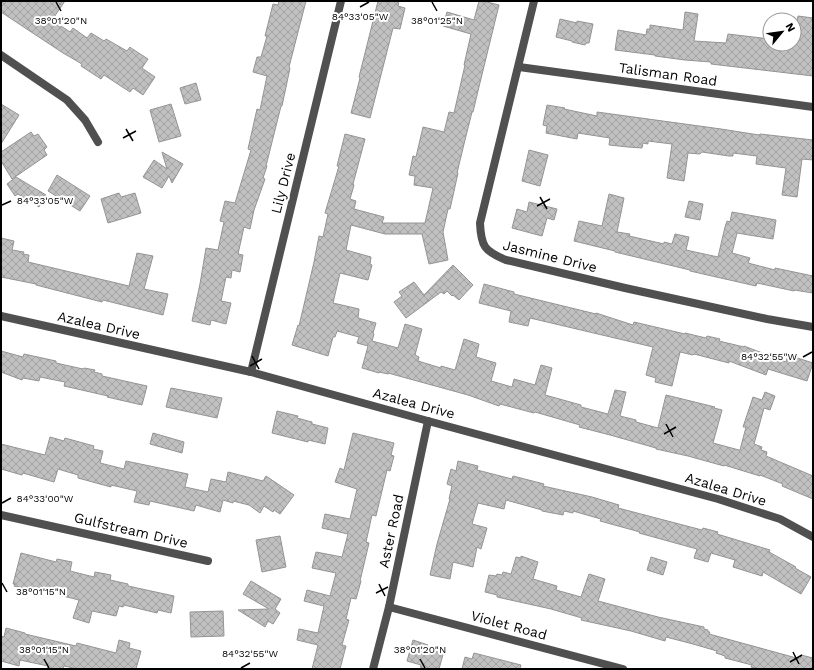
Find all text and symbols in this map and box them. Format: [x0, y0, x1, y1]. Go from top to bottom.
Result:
text: 84°33'05"W [332, 11, 389, 22]
north arrow [762, 12, 802, 52]
text: 38°01'20"N [35, 15, 87, 26]
text: 38°01'25"N [411, 15, 463, 26]
text: N [783, 21, 798, 34]
street label: Talisman Road [618, 59, 718, 89]
street label: Lily Drive [268, 151, 298, 215]
text: 84°33'05"W [17, 195, 74, 206]
street label: Jasmine Drive [501, 237, 599, 275]
street label: Azalea Drive [56, 308, 142, 342]
text: 84°32'55"W [741, 351, 797, 362]
street label: Azalea Drive [371, 384, 457, 422]
street label: Azalea Drive [683, 469, 769, 509]
text: 84°33'00"W [17, 493, 74, 504]
street label: Aster Road [375, 493, 407, 569]
street label: Gulfstream Drive [73, 509, 189, 551]
text: 38°01'15"N [16, 586, 66, 597]
street label: Violet Road [469, 607, 549, 643]
text: 38°01'15"N [19, 644, 69, 655]
text: 38°01'20"N [394, 644, 446, 655]
text: 84°32'55"W [222, 648, 278, 659]

